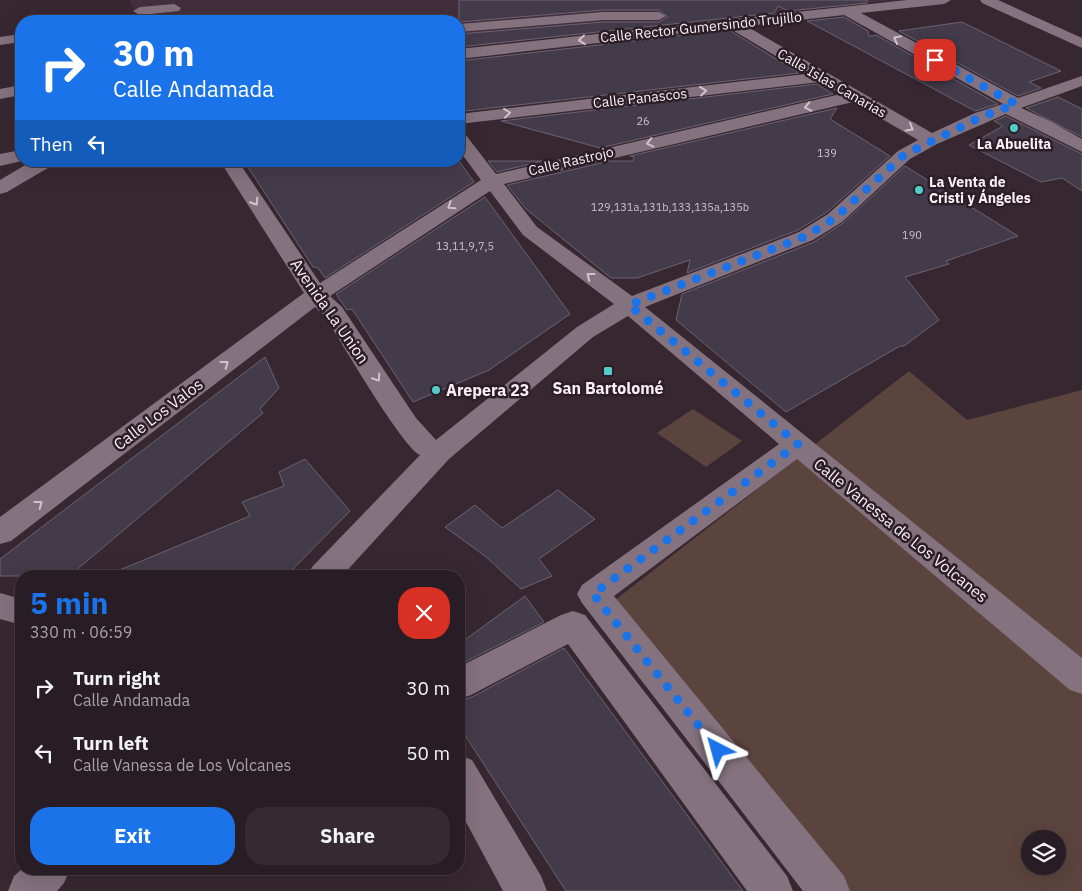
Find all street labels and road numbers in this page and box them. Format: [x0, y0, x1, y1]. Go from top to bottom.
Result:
street label: Calle Rector Gumersindo Trujillo [599, 7, 803, 47]
street label: Calle Islas Canarias [774, 44, 890, 122]
street label: Calle Panascos [592, 84, 688, 112]
street label: Calle Rastrojo [527, 142, 616, 180]
street label: Avenida La Union [286, 255, 374, 367]
street label: Calle Los Valos [109, 374, 207, 454]
street label: Calle Vanessa de Los Volcanes [810, 454, 992, 606]

